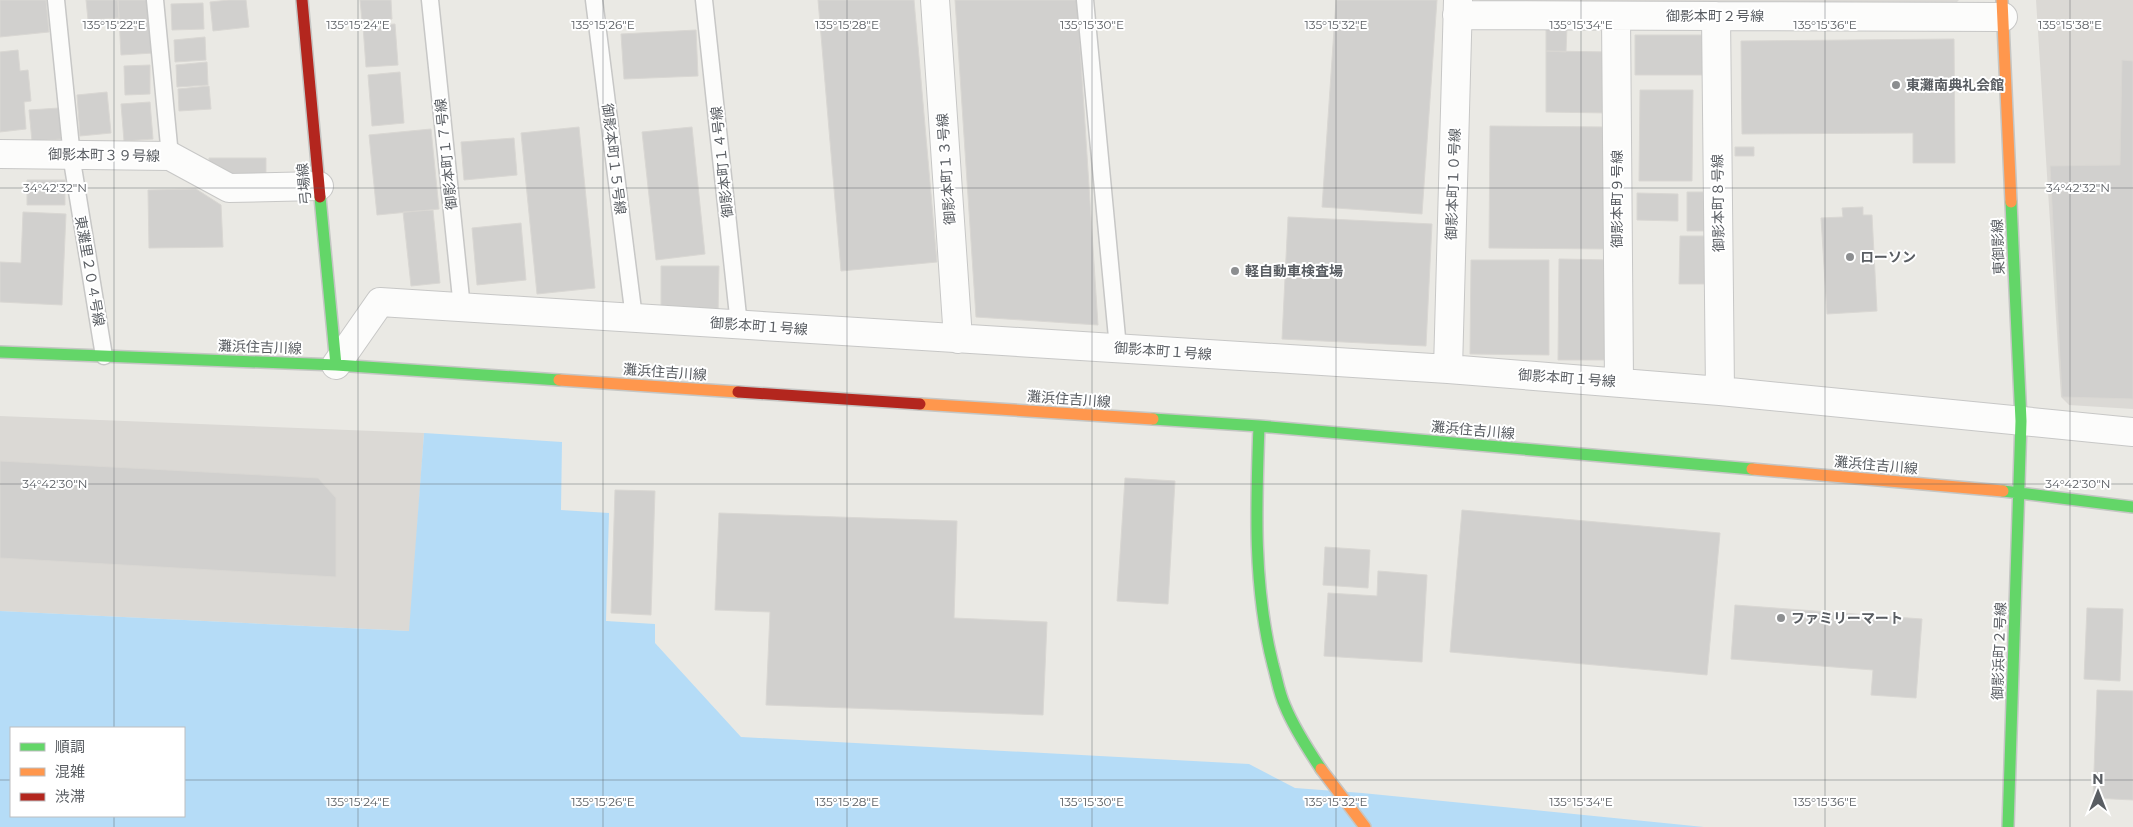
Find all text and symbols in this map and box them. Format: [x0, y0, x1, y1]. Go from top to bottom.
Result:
street label: 御影本町２号線 [1666, 7, 1764, 25]
text: 135°15'22"E [82, 17, 146, 32]
text: 135°15'24"E [326, 17, 390, 32]
text: 135°15'26"E [571, 17, 635, 32]
text: 135°15'28"E [815, 17, 879, 32]
text: 135°15'30"E [1060, 17, 1124, 32]
text: 135°15'32"E [1305, 17, 1367, 32]
text: 135°15'34"E [1549, 17, 1613, 32]
text: 135°15'36"E [1793, 17, 1857, 32]
text: 135°15'38"E [2038, 17, 2102, 32]
place label: 東灘南典礼会館 [1906, 76, 2004, 94]
marker: 東灘南典礼会館 [1890, 79, 1902, 91]
street label: 御影本町１７号線 [431, 97, 461, 211]
street label: 御影本町１５号線 [598, 102, 630, 216]
street label: 御影本町１４号線 [707, 105, 737, 219]
street label: 御影本町１３号線 [933, 113, 959, 225]
street label: 御影本町１０号線 [1442, 128, 1464, 240]
street label: 御影本町３９号線 [48, 145, 160, 165]
street label: 御影本町９号線 [1608, 150, 1626, 248]
street label: 御影本町８号線 [1708, 154, 1728, 252]
street label: 弓場線 [293, 162, 315, 206]
text: 34°42'32"N [23, 180, 87, 195]
text: 34°42'32"N [2046, 180, 2110, 195]
street label: 東灘里２０４号線 [71, 214, 109, 328]
street label: 東御影線 [1988, 219, 2008, 275]
place label: ローソン [1860, 248, 1916, 266]
marker: ローソン [1844, 251, 1856, 263]
place label: 軽自動車検査場 [1245, 262, 1343, 280]
marker: 軽自動車検査場 [1229, 265, 1241, 277]
street label: 御影本町１号線 [709, 314, 809, 338]
street label: 灘浜住吉川線 [218, 337, 302, 357]
street label: 御影本町１号線 [1113, 339, 1213, 363]
street label: 灘浜住吉川線 [622, 360, 708, 384]
street label: 御影本町１号線 [1517, 366, 1617, 390]
street label: 灘浜住吉川線 [1026, 387, 1112, 411]
street label: 灘浜住吉川線 [1430, 417, 1516, 443]
street label: 灘浜住吉川線 [1833, 452, 1919, 478]
text: 34°42'30"N [22, 476, 88, 491]
text: 34°42'30"N [2045, 476, 2111, 491]
street label: 御影浜町２号線 [1988, 602, 2010, 700]
place label: ファミリーマート [1791, 609, 1903, 627]
marker: ファミリーマート [1775, 612, 1787, 624]
legend [10, 727, 185, 817]
text: 順調 [55, 737, 85, 756]
text: 混雑 [55, 762, 85, 781]
north arrow [2073, 767, 2123, 817]
text: N [2092, 770, 2104, 788]
text: 渋滞 [55, 787, 85, 806]
text: 135°15'24"E [326, 794, 390, 809]
text: 135°15'26"E [571, 794, 635, 809]
text: 135°15'28"E [815, 794, 879, 809]
text: 135°15'30"E [1060, 794, 1124, 809]
text: 135°15'32"E [1305, 794, 1367, 809]
text: 135°15'34"E [1549, 794, 1613, 809]
text: 135°15'36"E [1793, 794, 1857, 809]

